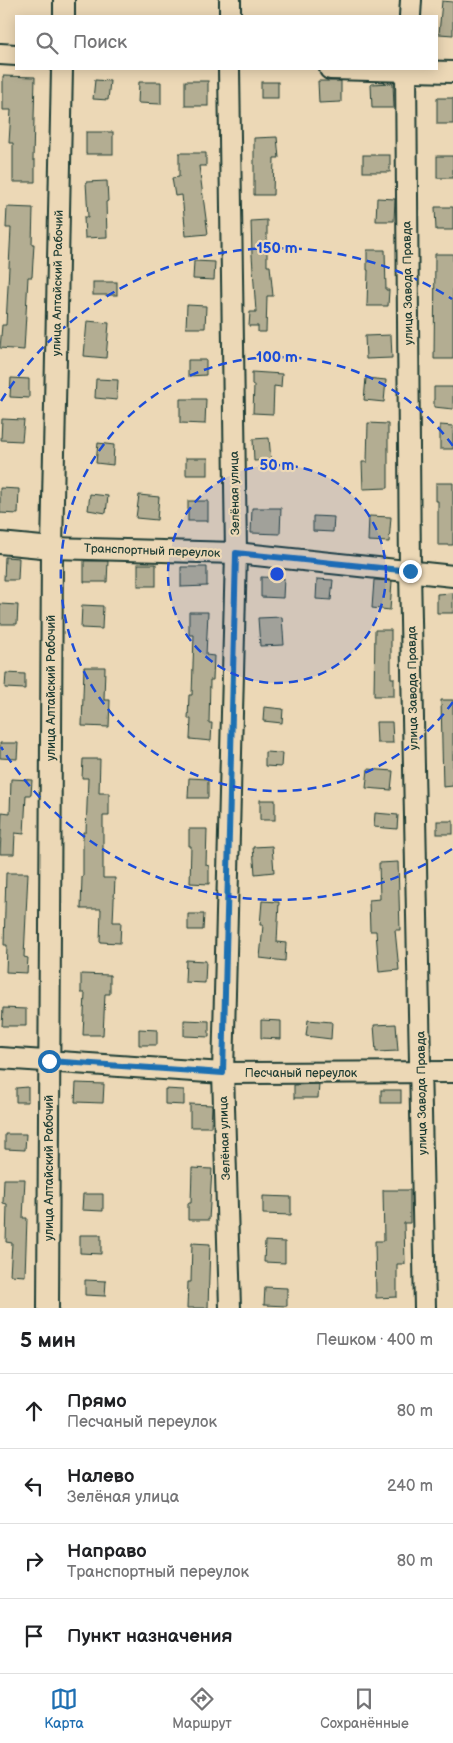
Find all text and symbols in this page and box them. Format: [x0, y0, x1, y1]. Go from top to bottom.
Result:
search box [15, 15, 438, 70]
icon: search [33, 29, 61, 57]
text: Поиск [73, 31, 127, 54]
street label: улица Алтайский Рабочий [49, 210, 67, 356]
street label: улица Завода Правда [399, 221, 417, 345]
text: 150 m [256, 239, 298, 258]
text: 100 m [256, 348, 298, 367]
street label: Зелёная улица [227, 451, 243, 535]
text: 50 m [260, 456, 295, 475]
street label: Транспортный переулок [84, 541, 221, 561]
route end [399, 560, 422, 583]
centre of rings [268, 565, 286, 583]
street label: улица Алтайский Рабочий [44, 615, 59, 761]
street label: улица Завода Правда [404, 626, 422, 750]
street label: улица Завода Правда [413, 1031, 431, 1155]
route start [38, 1050, 61, 1073]
street label: Песчаный переулок [245, 1066, 358, 1081]
street label: улица Алтайский Рабочий [42, 1095, 57, 1241]
street label: Зелёная улица [216, 1096, 234, 1180]
text: 5 мин [20, 1328, 76, 1353]
text: Пешком · 400 m [316, 1331, 433, 1350]
text: Прямо [67, 1390, 127, 1413]
icon: ahead [20, 1397, 48, 1425]
text: 80 m [397, 1402, 433, 1421]
text: Песчаный переулок [67, 1413, 217, 1432]
text: Налево [67, 1465, 134, 1488]
icon: left [20, 1472, 48, 1500]
text: 240 m [387, 1477, 433, 1496]
text: Зелёная улица [67, 1488, 179, 1507]
text: Направо [67, 1540, 147, 1563]
icon: right [20, 1547, 48, 1575]
text: 80 m [397, 1552, 433, 1571]
text: Транспортный переулок [67, 1563, 249, 1582]
icon: arrive [20, 1622, 48, 1650]
text: Пункт назначения [67, 1625, 232, 1648]
tab: Карта [44, 1685, 84, 1732]
tab: Маршрут [172, 1685, 232, 1732]
tab: Сохранённые [320, 1685, 409, 1732]

